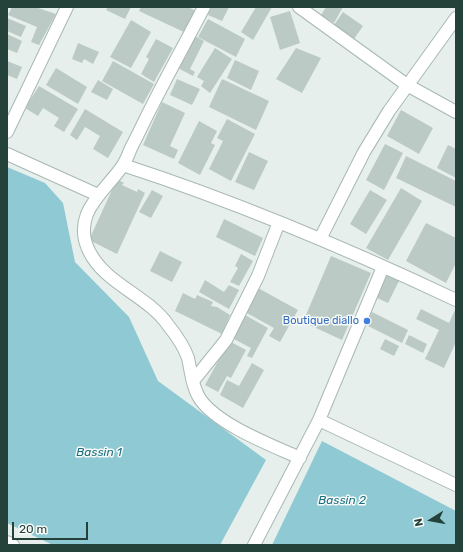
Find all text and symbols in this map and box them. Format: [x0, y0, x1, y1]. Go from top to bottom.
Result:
place label: Boutique diallo [283, 314, 359, 328]
marker: Boutique diallo [362, 316, 372, 326]
water label: Bassin 1 [76, 446, 122, 460]
water label: Bassin 2 [318, 494, 366, 508]
north arrow [411, 500, 451, 540]
scale bar [14, 514, 90, 540]
text: N [412, 517, 426, 528]
text: 20 m [19, 522, 47, 536]

